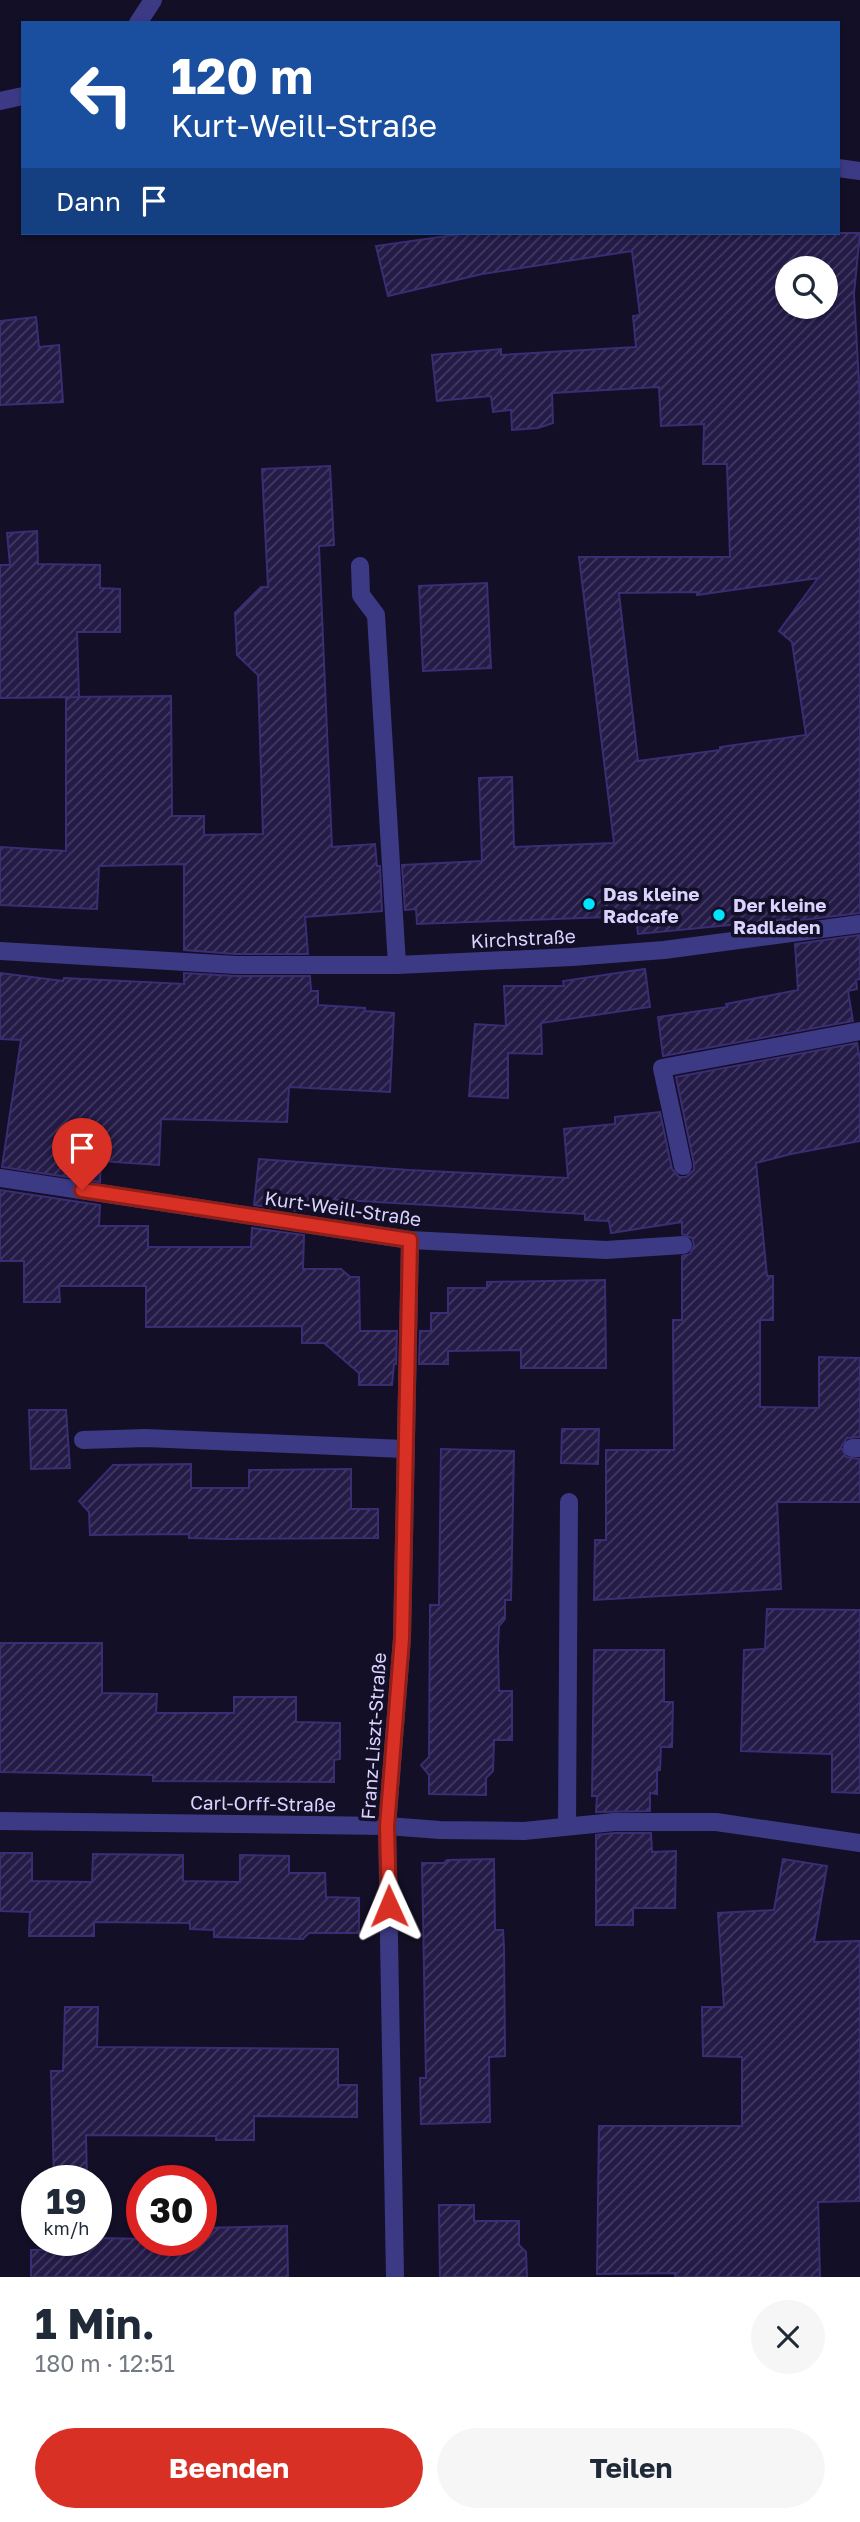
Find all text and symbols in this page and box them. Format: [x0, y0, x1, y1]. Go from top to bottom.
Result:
text: 120 m [171, 46, 313, 105]
icon: left [56, 49, 147, 140]
text: Kurt-Weill-Straße [171, 106, 437, 144]
icon: arrive [135, 182, 173, 220]
text: Dann [56, 186, 121, 217]
map controls [775, 256, 838, 319]
button: search [775, 256, 838, 319]
place label: Das kleine Radcafe [603, 882, 699, 927]
place label: Der kleine Radladen [733, 893, 826, 938]
marker: Das kleine Radcafe [581, 896, 597, 912]
marker: Der kleine Radladen [711, 907, 727, 923]
street label: Kirchstraße [470, 924, 576, 952]
pin [52, 1118, 112, 1190]
icon: arrive [63, 1129, 101, 1167]
street label: Kurt-Weill-Straße [263, 1186, 423, 1230]
street label: Franz-Liszt-Straße [356, 1652, 390, 1820]
street label: Carl-Orff-Straße [190, 1790, 336, 1816]
position arrow [352, 1869, 426, 1943]
speed limit sign: 30 [126, 2165, 217, 2256]
text: 19 [46, 2180, 87, 2222]
text: km/h [44, 2217, 89, 2239]
text: 1 Min. [35, 2298, 155, 2348]
button: close [751, 2300, 825, 2374]
text: 180 m · 12:51 [35, 2349, 175, 2377]
button: Beenden [35, 2428, 423, 2508]
button: Teilen [437, 2428, 825, 2508]

